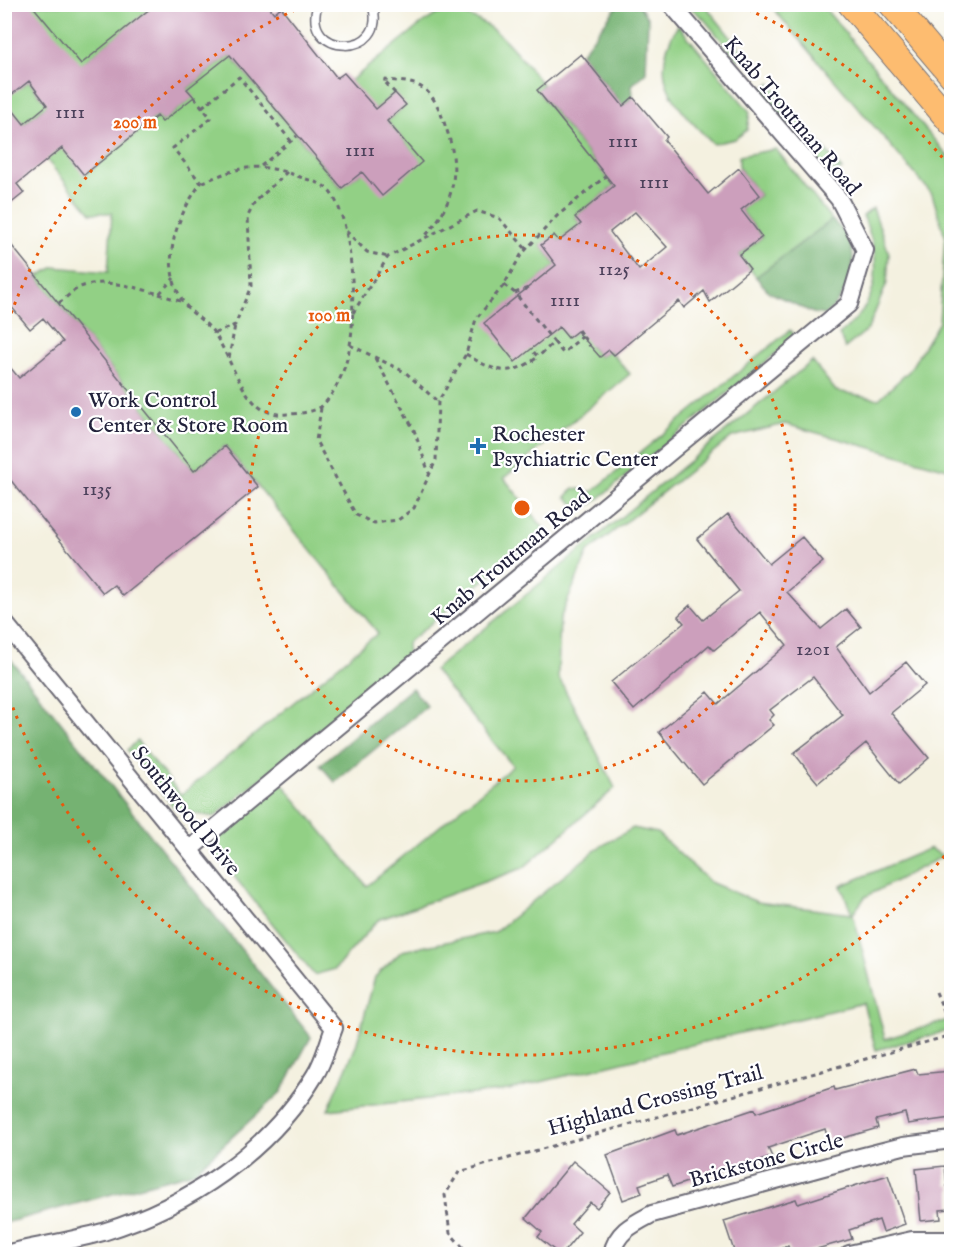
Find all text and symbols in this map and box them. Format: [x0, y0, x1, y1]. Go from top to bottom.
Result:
street label: Knab Troutman Road [717, 31, 867, 202]
house number: 1111 [55, 100, 85, 125]
text: 200 m [113, 112, 157, 135]
house number: 1111 [608, 129, 638, 154]
house number: 1111 [345, 138, 375, 163]
house number: 1111 [639, 170, 669, 195]
house number: 1125 [598, 257, 630, 282]
house number: 1111 [550, 288, 580, 313]
text: 100 m [308, 305, 350, 328]
place label: Work Control Center & Store Room [88, 387, 288, 440]
marker: Work Control Center & Store Room [69, 405, 83, 419]
place label: Rochester Psychiatric Center [492, 421, 658, 474]
marker: Rochester Psychiatric Center [469, 437, 487, 455]
house number: 1135 [82, 477, 112, 502]
street label: Knab Troutman Road [426, 482, 597, 632]
centre of rings [512, 498, 532, 518]
house number: 1201 [796, 637, 830, 662]
street label: Southwood Drive [124, 741, 246, 882]
street label: Highland Crossing Trail [545, 1059, 766, 1143]
street label: Brickstone Circle [686, 1127, 847, 1195]

